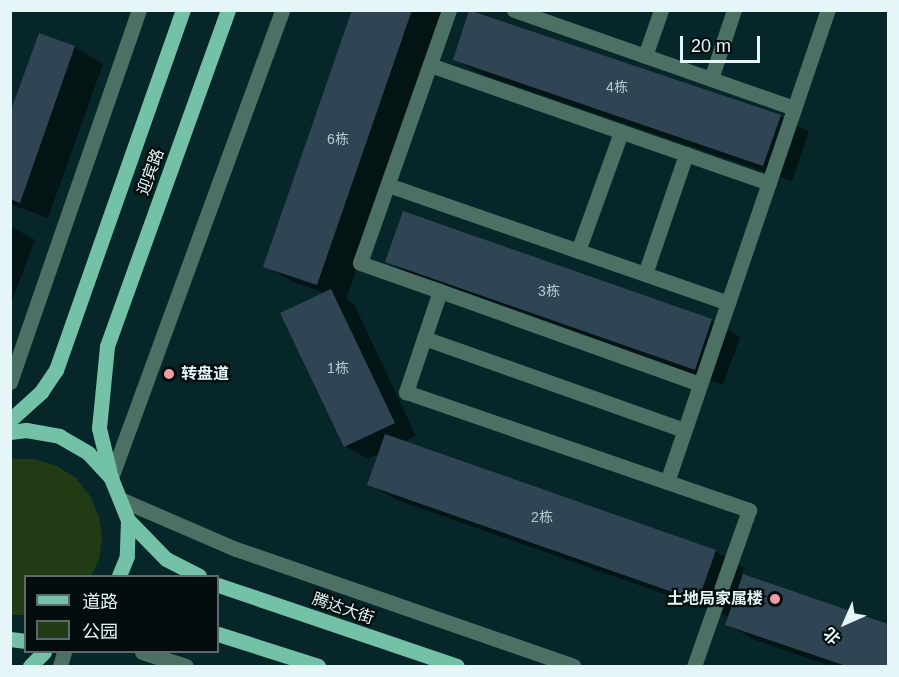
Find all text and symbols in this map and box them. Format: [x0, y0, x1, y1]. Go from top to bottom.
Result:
scale bar [683, 24, 762, 62]
text: 20 m [691, 36, 731, 56]
house number: 4栋 [606, 79, 628, 95]
house number: 6栋 [327, 131, 349, 147]
street label: 迎宾路 [134, 146, 168, 198]
house number: 3栋 [538, 283, 560, 299]
house number: 1栋 [327, 360, 349, 376]
place label: 转盘道 [181, 364, 229, 384]
marker: 转盘道 [162, 367, 176, 381]
house number: 2栋 [531, 509, 553, 525]
legend [24, 575, 219, 653]
place label: 土地局家属楼 [667, 589, 763, 609]
street label: 腾达大街 [310, 590, 376, 628]
text: 道路 [82, 592, 118, 612]
marker: 土地局家属楼 [768, 592, 782, 606]
north arrow [815, 593, 875, 653]
text: 公园 [82, 622, 118, 642]
text: 北 [820, 624, 844, 648]

